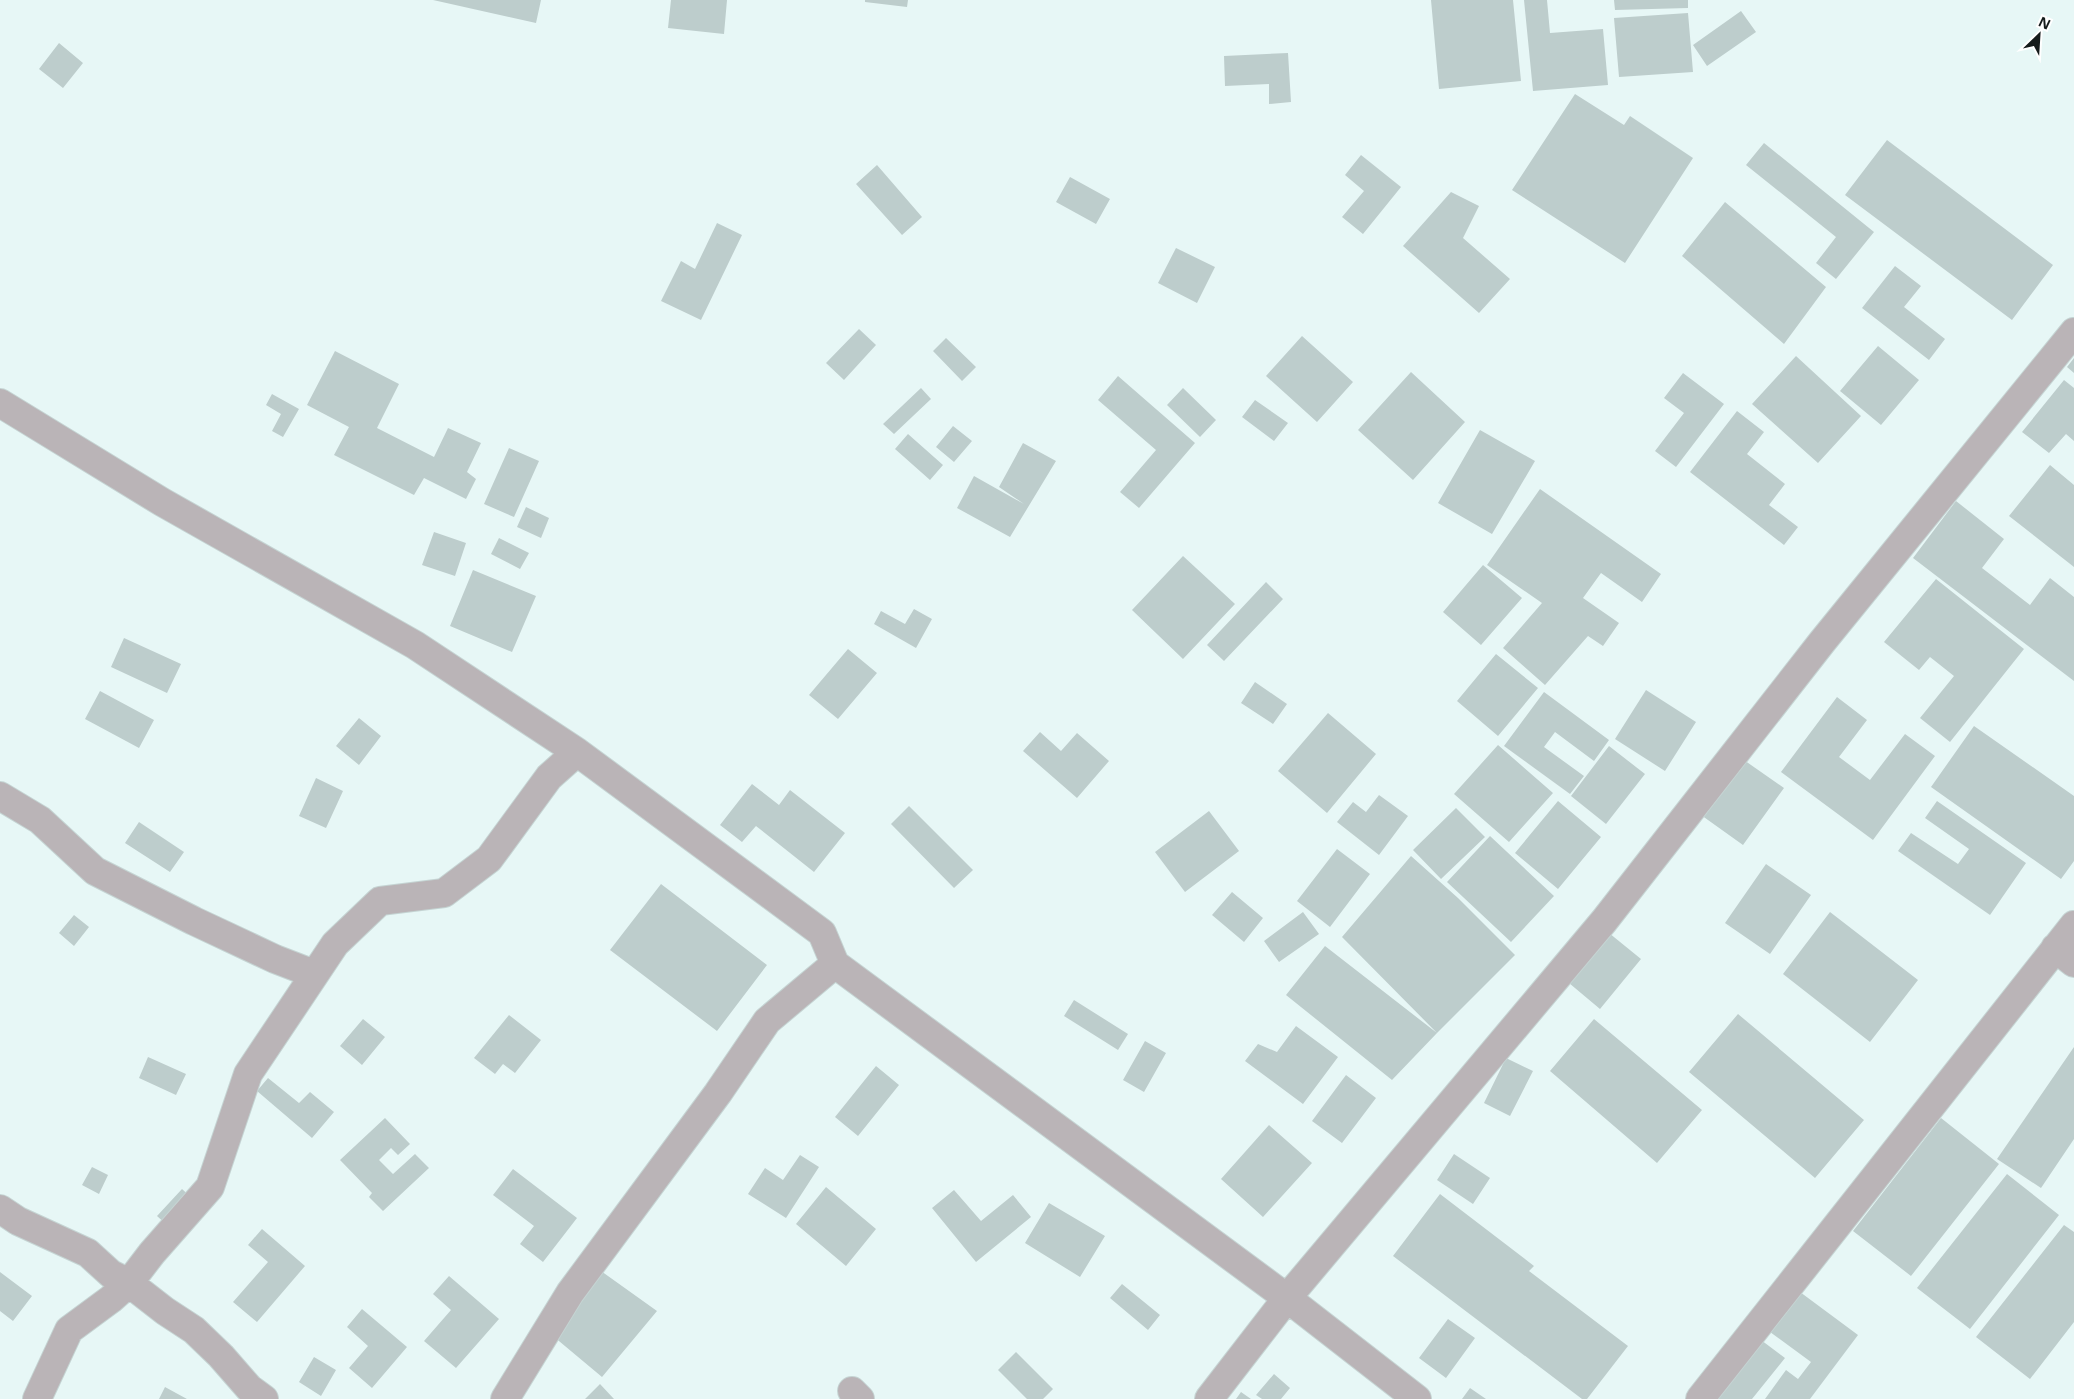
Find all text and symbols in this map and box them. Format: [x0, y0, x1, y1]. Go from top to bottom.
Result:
north arrow [2014, 10, 2064, 60]
text: N [2036, 12, 2054, 34]

